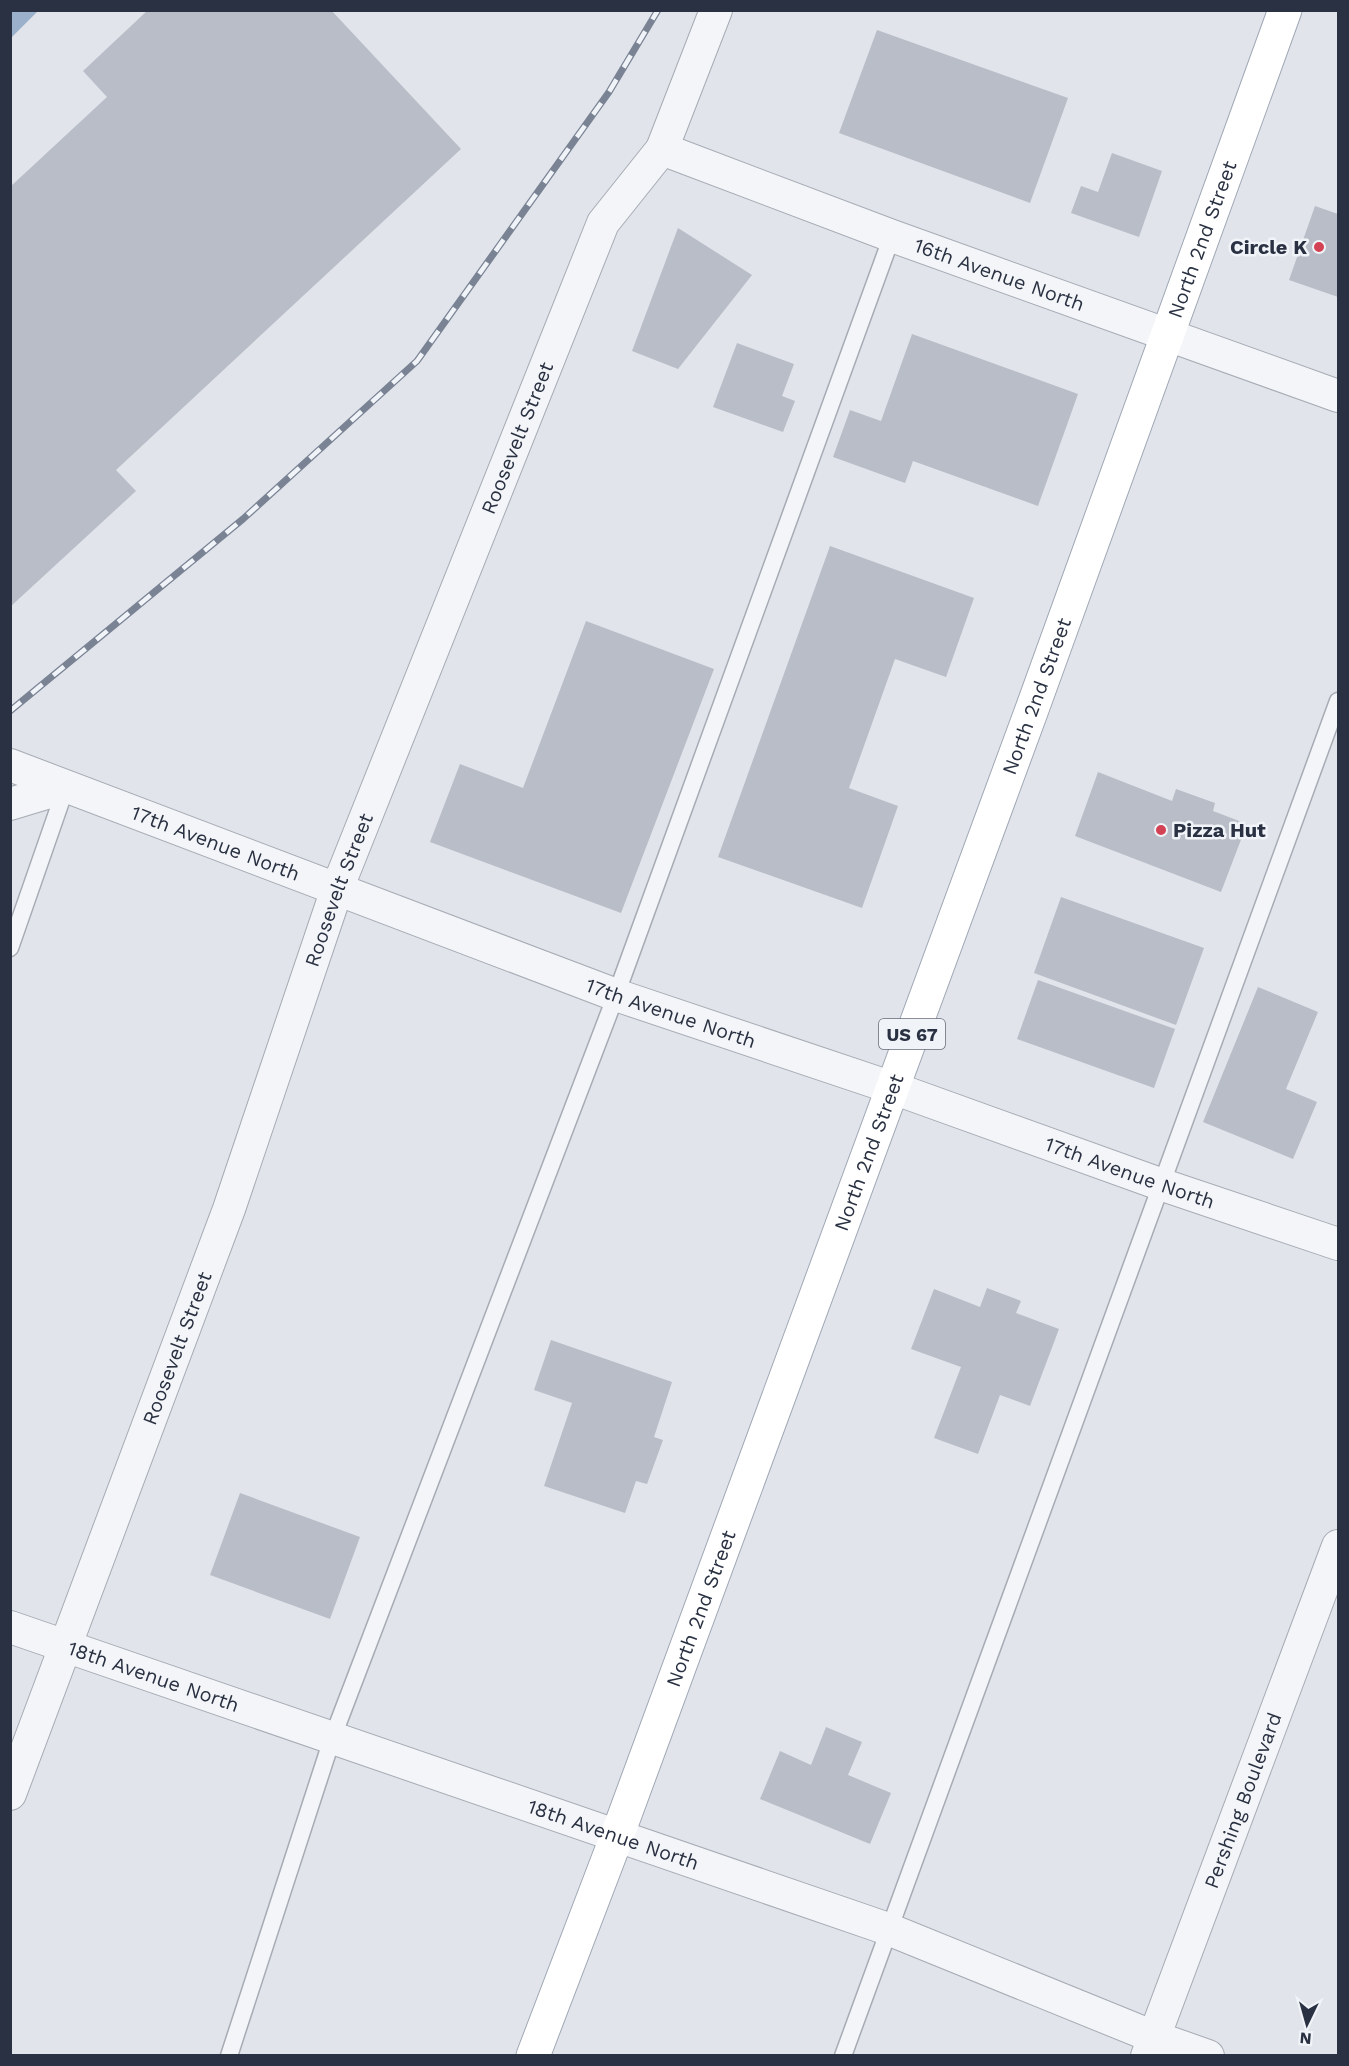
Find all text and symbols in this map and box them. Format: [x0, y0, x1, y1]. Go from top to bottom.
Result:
street label: North 2nd Street [1163, 157, 1242, 321]
street label: 16th Avenue North [911, 233, 1088, 316]
place label: Circle K [1230, 235, 1307, 259]
marker: Circle K [1312, 240, 1326, 254]
street label: Roosevelt Street [476, 358, 559, 518]
street label: North 2nd Street [997, 614, 1076, 778]
street label: 17th Avenue North [128, 800, 303, 886]
street label: Roosevelt Street [300, 809, 378, 970]
place label: Pizza Hut [1173, 818, 1266, 842]
marker: Pizza Hut [1154, 823, 1168, 837]
street label: 17th Avenue North [582, 973, 759, 1053]
road number: US 67 [879, 1019, 945, 1049]
street label: North 2nd Street [829, 1070, 909, 1234]
street label: 17th Avenue North [1042, 1132, 1218, 1214]
street label: Roosevelt Street [137, 1268, 217, 1428]
street label: North 2nd Street [661, 1526, 741, 1690]
street label: 18th Avenue North [65, 1636, 242, 1717]
street label: Pershing Boulevard [1199, 1709, 1287, 1892]
street label: 18th Avenue North [525, 1794, 702, 1875]
north arrow [1277, 1994, 1337, 2054]
text: N [1299, 2028, 1312, 2048]

